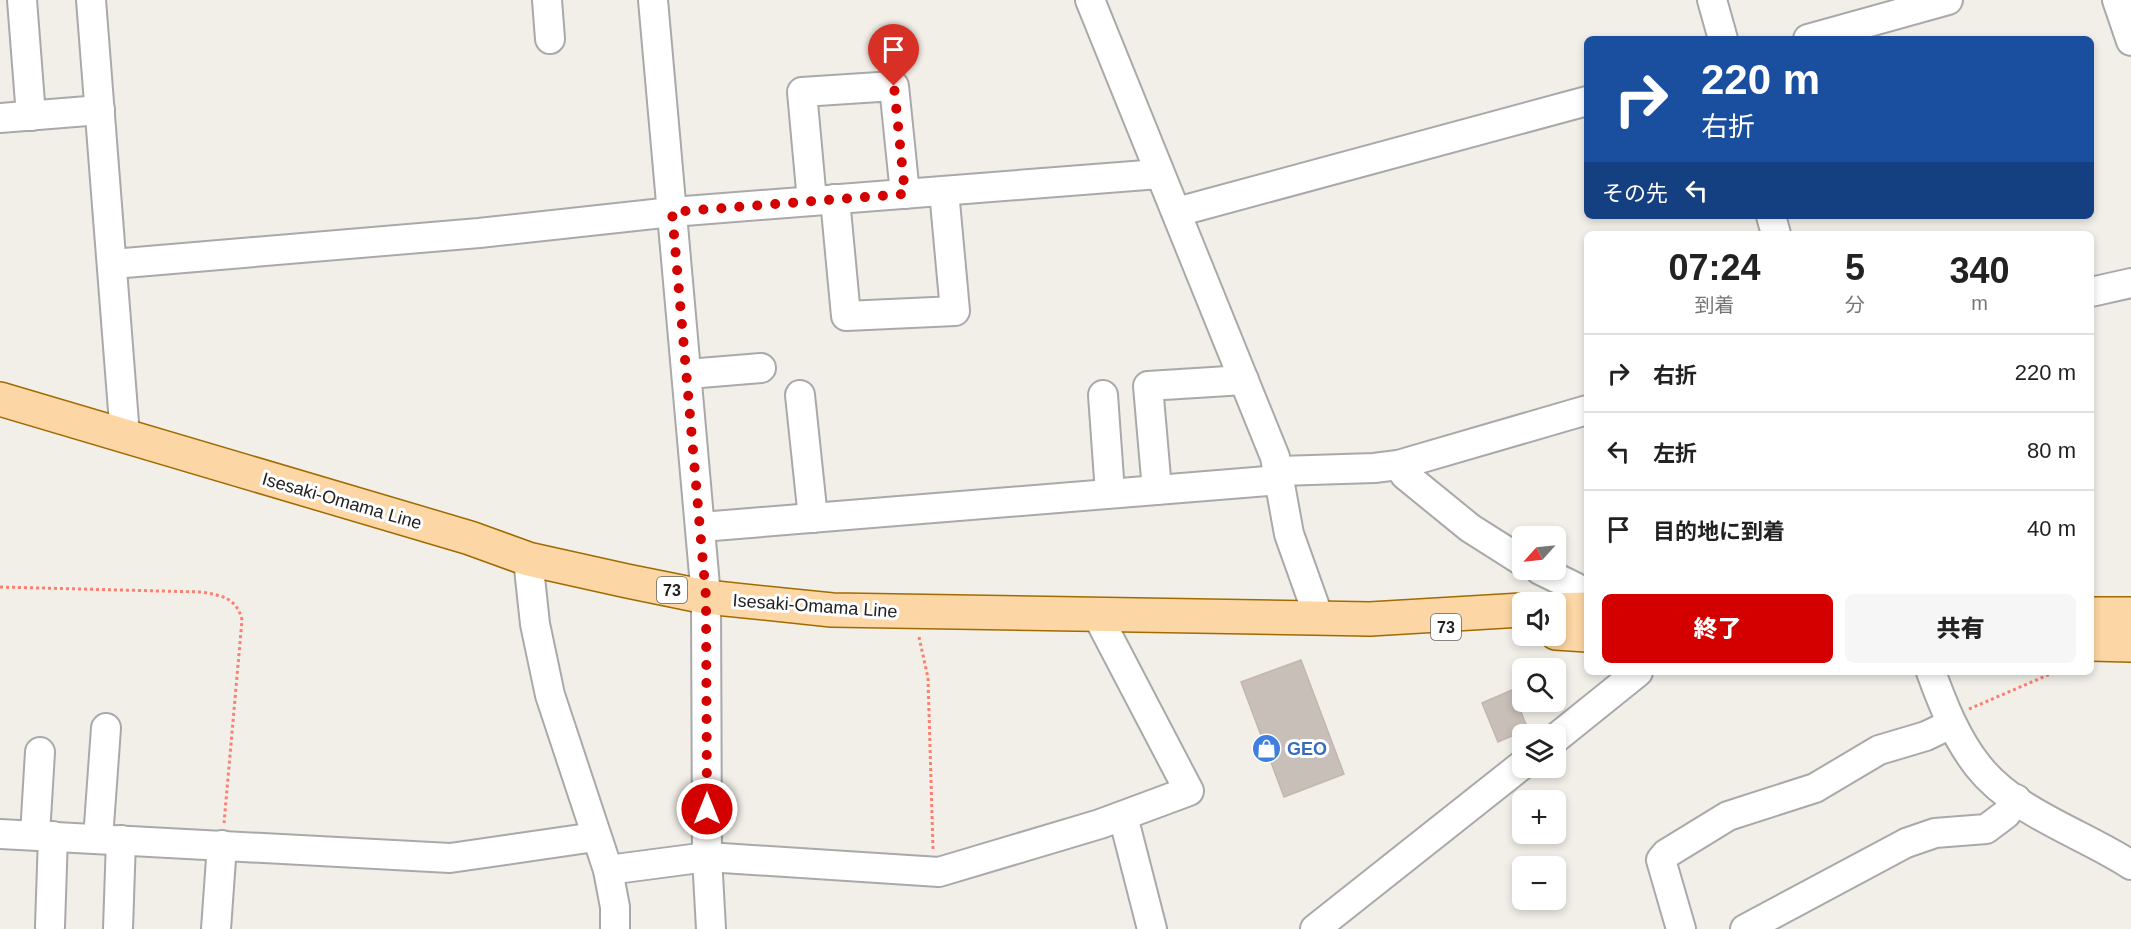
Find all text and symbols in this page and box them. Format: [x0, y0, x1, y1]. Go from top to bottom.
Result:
pin [868, 24, 919, 86]
icon: arrive [877, 33, 910, 66]
text: 220 m [1701, 56, 1820, 103]
icon: right [1602, 60, 1680, 138]
text: 右折 [1701, 112, 1755, 142]
icon: left [1680, 174, 1713, 207]
text: その先 [1602, 181, 1668, 206]
text: 07:24 [1668, 247, 1761, 288]
text: 5 [1845, 247, 1865, 288]
text: 340 [1949, 250, 2010, 291]
text: m [1971, 292, 1988, 314]
text: 到着 [1694, 294, 1734, 316]
text: 分 [1845, 294, 1865, 316]
icon: right [1602, 357, 1635, 390]
text: 220 m [2015, 360, 2076, 385]
text: 右折 [1653, 363, 1697, 388]
icon: left [1602, 435, 1635, 468]
text: 80 m [2027, 438, 2076, 463]
text: 左折 [1653, 441, 1697, 466]
street label: Isesaki-Omama Line [260, 469, 424, 533]
icon: arrive [1602, 513, 1635, 546]
text: 40 m [2027, 516, 2076, 541]
text: 目的地に到着 [1653, 519, 1785, 544]
north arrow [1512, 526, 1566, 580]
map controls [1512, 526, 1566, 910]
road number: 73 [657, 577, 687, 603]
street label: Isesaki-Omama Line [732, 590, 898, 622]
button: sound [1512, 592, 1566, 646]
button: 終了 [1602, 594, 1833, 663]
button: 共有 [1845, 594, 2076, 663]
road number: 73 [1431, 614, 1461, 640]
button: search [1512, 658, 1566, 712]
button: layers [1512, 724, 1566, 778]
shop icon: GEO [1250, 733, 1282, 765]
place label: GEO [1287, 739, 1327, 759]
position arrow [675, 777, 739, 841]
button: + [1512, 790, 1566, 844]
button: − [1512, 856, 1566, 910]

